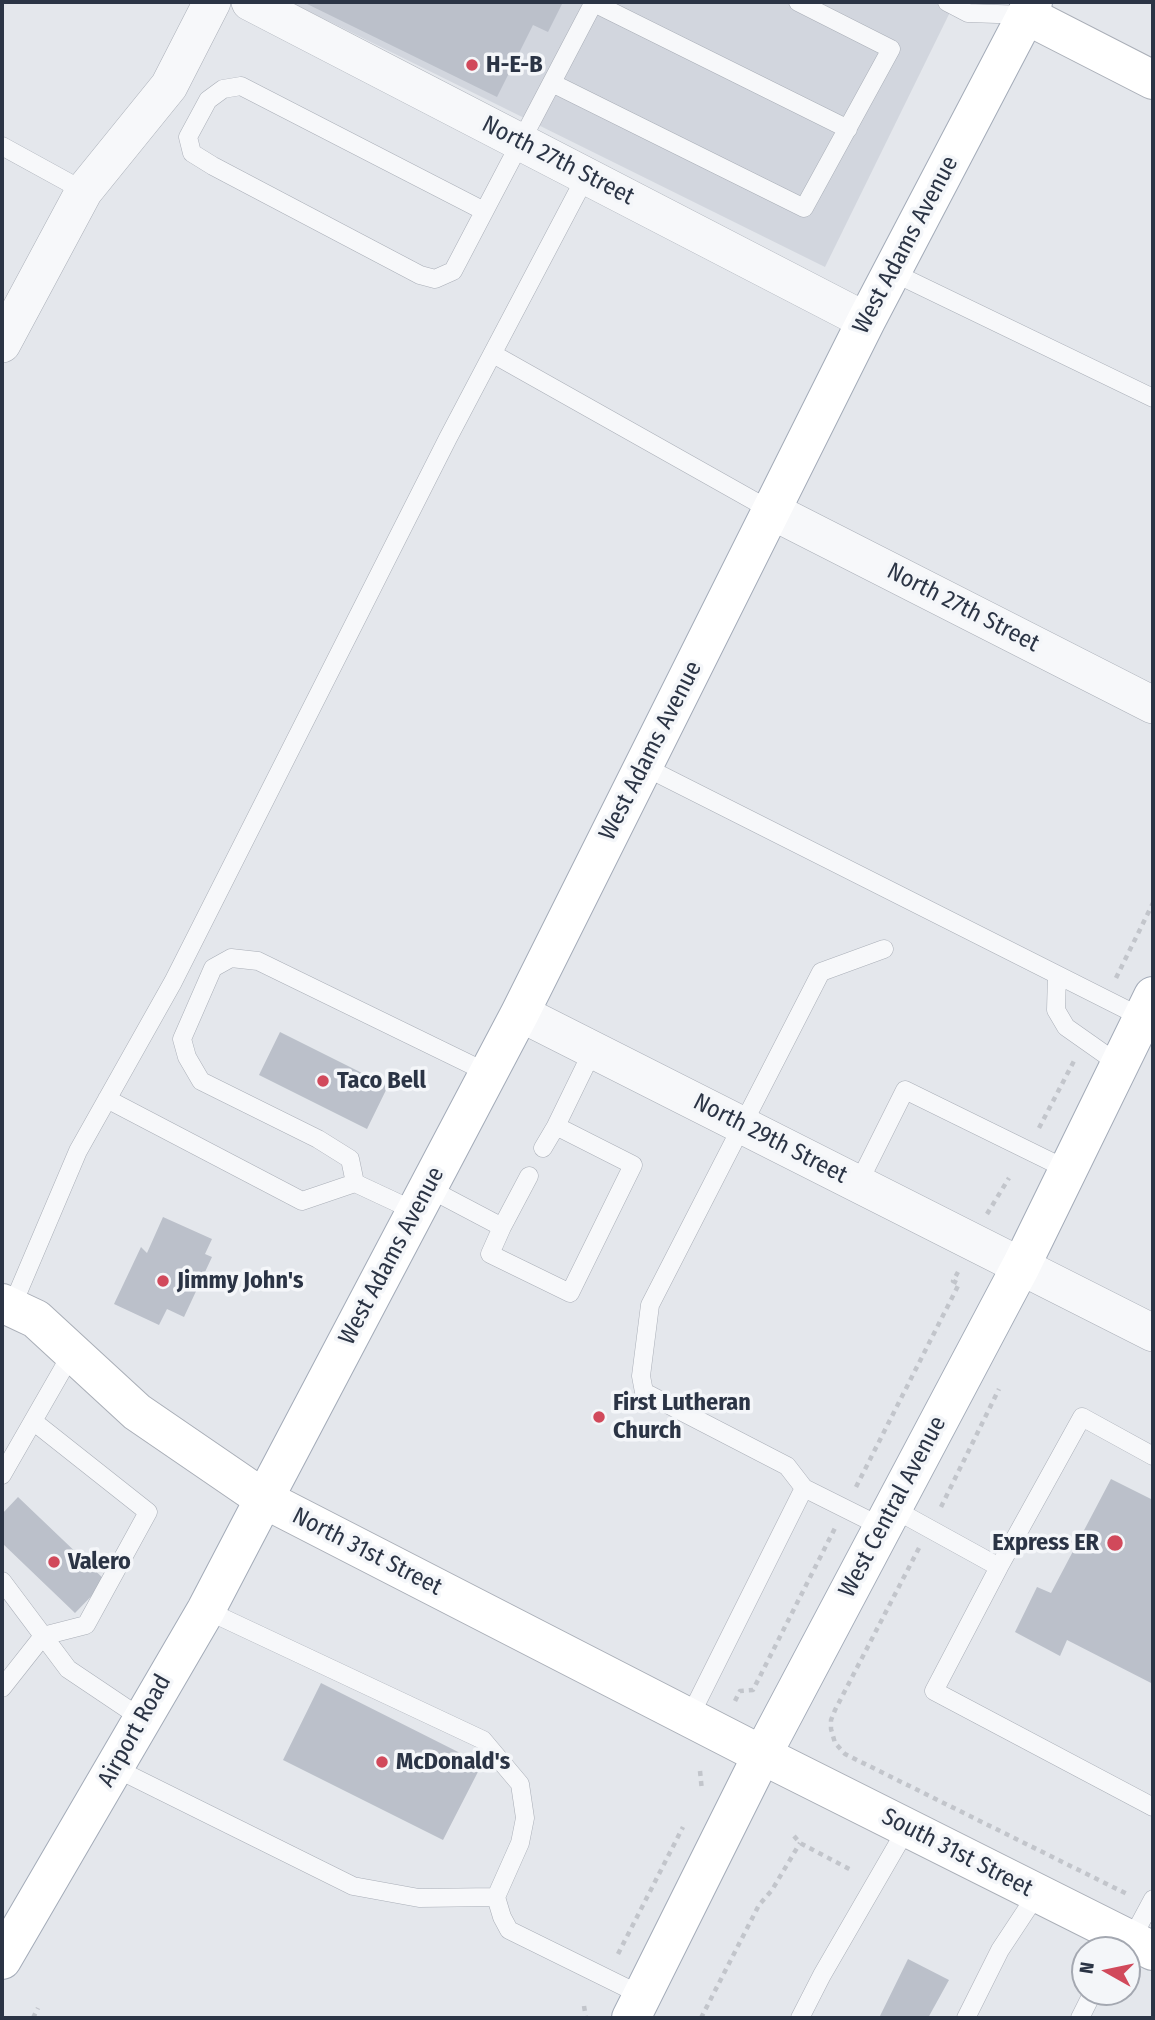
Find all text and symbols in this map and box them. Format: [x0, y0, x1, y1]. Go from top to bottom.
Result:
place label: H-E-B [486, 51, 543, 79]
marker: H-E-B [464, 57, 480, 73]
street label: North 27th Street [477, 110, 639, 212]
street label: West Adams Avenue [847, 151, 965, 339]
street label: North 27th Street [882, 557, 1044, 659]
street label: West Adams Avenue [593, 657, 709, 845]
place label: Taco Bell [337, 1067, 426, 1095]
marker: Taco Bell [315, 1073, 331, 1089]
street label: North 29th Street [688, 1088, 852, 1190]
street label: West Adams Avenue [333, 1162, 451, 1350]
place label: Jimmy John's [177, 1267, 303, 1295]
marker: Jimmy John's [155, 1273, 171, 1289]
place label: First Lutheran Church [613, 1389, 751, 1445]
marker: First Lutheran Church [591, 1409, 607, 1425]
street label: West Central Avenue [833, 1412, 953, 1602]
street label: North 31st Street [287, 1502, 447, 1602]
place label: Express ER [992, 1529, 1099, 1557]
marker: Express ER [1105, 1533, 1125, 1553]
place label: Valero [68, 1548, 131, 1576]
marker: Valero [46, 1554, 62, 1570]
street label: Airport Road [92, 1670, 178, 1792]
place label: McDonald's [396, 1748, 510, 1776]
marker: McDonald's [374, 1754, 390, 1770]
street label: South 31st Street [877, 1803, 1037, 1903]
north arrow [1071, 1936, 1141, 2006]
text: N [1074, 1961, 1099, 1975]

